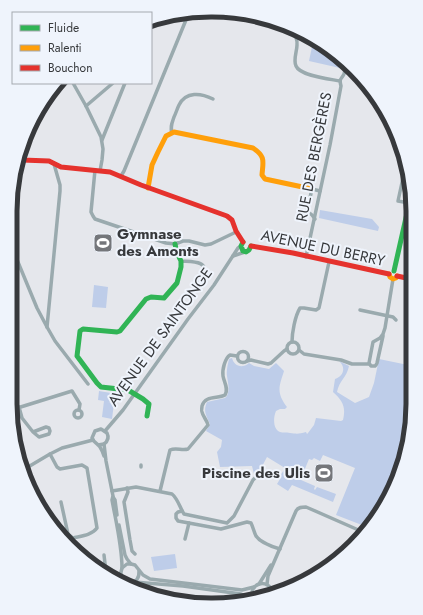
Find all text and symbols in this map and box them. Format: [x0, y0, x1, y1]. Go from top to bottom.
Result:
legend [12, 12, 152, 84]
text: Fluide [48, 19, 79, 37]
text: Ralenti [48, 39, 82, 57]
text: Bouchon [48, 59, 92, 77]
street label: RUE DES BERGÈRES [291, 90, 337, 224]
place label: Gymnase des Amonts [117, 223, 199, 262]
street label: AVENUE DU BERRY [259, 224, 388, 272]
sports icon: Gymnase des Amonts [92, 232, 114, 254]
street label: AVENUE DE SAINTONGE [102, 263, 218, 411]
place label: Piscine des Ulis [202, 462, 310, 484]
sports icon: Piscine des Ulis [313, 462, 335, 484]

